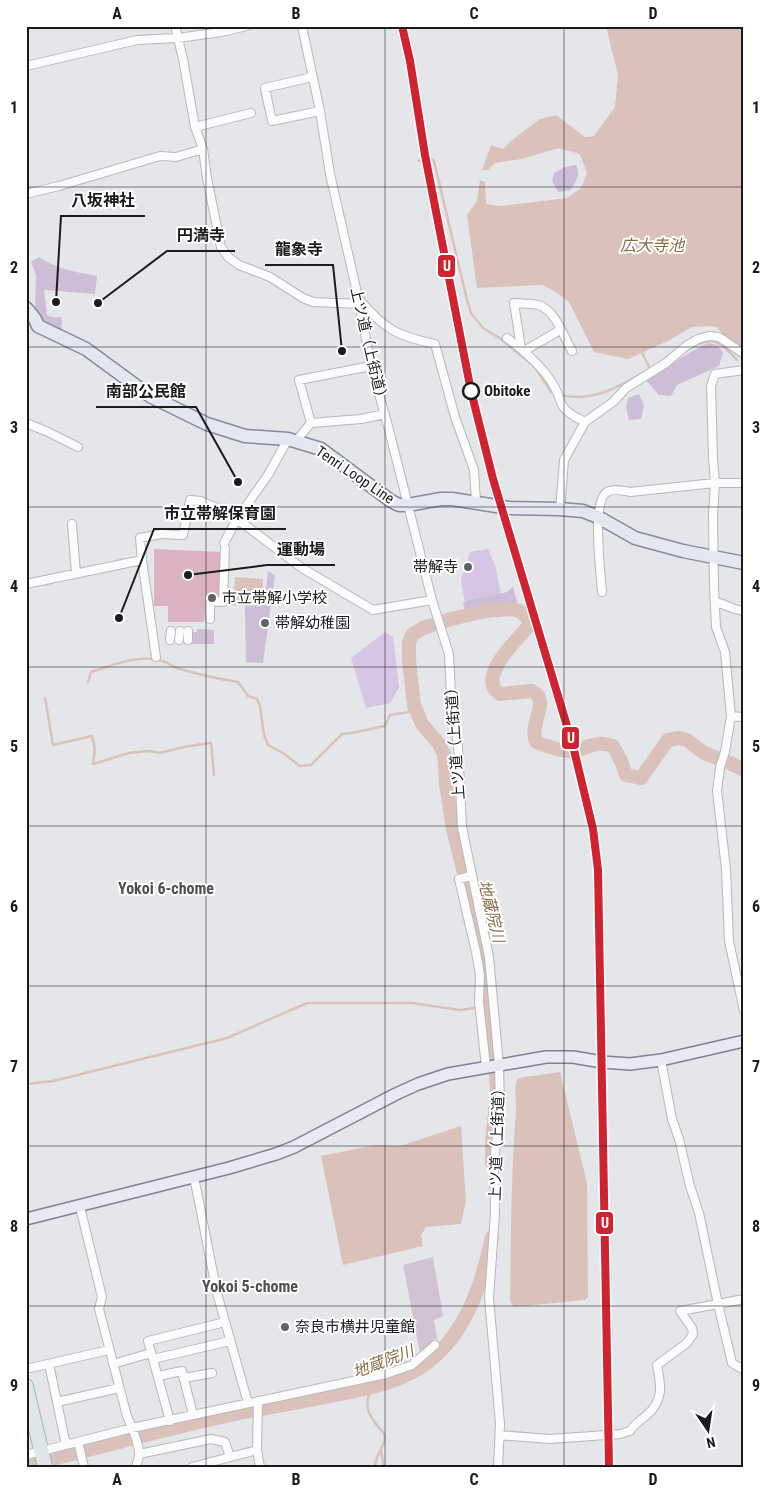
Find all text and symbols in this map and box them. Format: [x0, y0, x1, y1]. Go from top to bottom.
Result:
text: A [112, 4, 122, 23]
text: B [292, 4, 301, 23]
text: C [469, 4, 479, 23]
text: D [648, 4, 658, 23]
text: 1 [10, 98, 18, 117]
text: 1 [752, 98, 760, 117]
callout: 八坂神社 [61, 185, 145, 216]
text: 八坂神社 [71, 191, 135, 210]
callout: 円満寺 [167, 220, 235, 251]
text: 円満寺 [177, 226, 225, 245]
callout: 龍象寺 [265, 234, 333, 265]
water label: 広大寺池 [620, 236, 686, 255]
text: 龍象寺 [275, 240, 323, 259]
line badge: U [437, 254, 456, 278]
text: 2 [10, 258, 18, 277]
text: U [443, 258, 451, 274]
text: 2 [752, 258, 760, 277]
street label: 上ツ道（上街道） [347, 286, 391, 406]
callout: 南部公民館 [96, 376, 196, 407]
text: 南部公民館 [106, 382, 186, 401]
marker: Obitoke [462, 382, 480, 400]
place label: Obitoke [484, 382, 530, 400]
text: 3 [10, 418, 18, 437]
text: 3 [752, 418, 760, 437]
street label: Tenri Loop Line [312, 442, 398, 508]
callout: 市立帯解保育園 [154, 498, 286, 529]
text: 市立帯解保育園 [164, 504, 276, 523]
callout: 運動場 [267, 534, 335, 565]
text: 運動場 [277, 540, 325, 559]
place label: 帯解寺 [413, 558, 458, 576]
marker: 帯解寺 [462, 561, 474, 573]
text: 4 [10, 577, 18, 596]
text: 4 [752, 577, 760, 596]
place label: 市立帯解小学校 [222, 589, 327, 607]
marker: 市立帯解小学校 [206, 592, 218, 604]
place label: 帯解幼稚園 [275, 614, 350, 632]
marker: 帯解幼稚園 [259, 617, 271, 629]
street label: 上ツ道（上街道） [442, 680, 468, 800]
line badge: U [561, 726, 580, 750]
text: U [567, 730, 575, 746]
text: 5 [10, 737, 18, 756]
text: 5 [752, 737, 760, 756]
water label: 地蔵院川 [475, 878, 509, 946]
district label: Yokoi 6-chome [118, 879, 214, 898]
text: 6 [10, 897, 18, 916]
text: 6 [752, 897, 760, 916]
text: 7 [10, 1057, 18, 1076]
text: 7 [752, 1057, 760, 1076]
street label: 上ツ道（上街道） [486, 1081, 508, 1201]
line badge: U [595, 1211, 614, 1235]
text: U [601, 1215, 609, 1231]
text: 8 [10, 1217, 18, 1236]
text: 8 [752, 1217, 760, 1236]
district label: Yokoi 5-chome [202, 1277, 298, 1296]
place label: 奈良市横井児童館 [295, 1318, 415, 1336]
marker: 奈良市横井児童館 [279, 1321, 291, 1333]
water label: 地蔵院川 [350, 1340, 418, 1382]
text: 9 [10, 1376, 18, 1395]
text: 9 [752, 1376, 760, 1395]
north arrow [682, 1406, 732, 1456]
text: N [705, 1434, 717, 1451]
text: A [112, 1470, 122, 1489]
text: B [292, 1470, 301, 1489]
text: C [469, 1470, 479, 1489]
text: D [648, 1470, 658, 1489]

